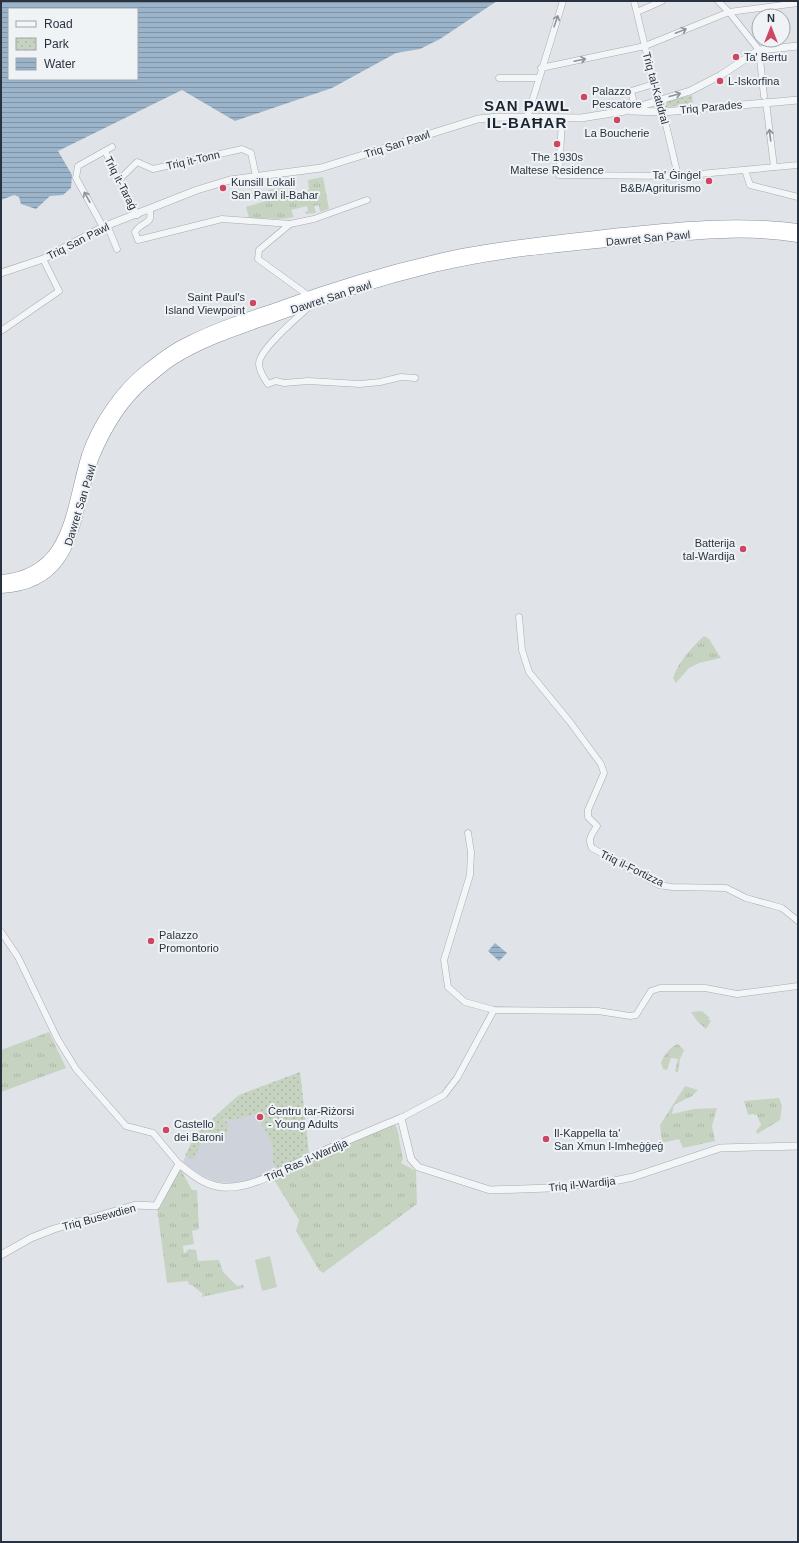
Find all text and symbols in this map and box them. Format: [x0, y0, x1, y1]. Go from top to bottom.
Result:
legend [8, 8, 138, 80]
north arrow [751, 8, 791, 48]
text: N [767, 12, 775, 24]
one-way arrow [552, 15, 560, 27]
text: Road [44, 17, 73, 31]
one-way arrow [674, 27, 686, 35]
text: Park [44, 37, 70, 51]
street label: Triq tal-Katidral [641, 51, 671, 125]
place label: Ta' Bertu [744, 51, 787, 63]
marker: Ta' Bertu [731, 52, 741, 62]
one-way arrow [573, 56, 586, 64]
text: Water [44, 57, 76, 71]
place label: L-Iskorfina [728, 75, 780, 87]
marker: L-Iskorfina [715, 76, 725, 86]
place label: Palazzo Pescatore [592, 85, 642, 110]
one-way arrow [669, 91, 682, 99]
marker: Palazzo Pescatore [579, 92, 589, 102]
district label: SAN PAWL IL-BAĦAR [484, 97, 570, 131]
street label: Triq Parades [679, 98, 743, 116]
marker: La Boucherie [612, 115, 622, 125]
place label: La Boucherie [585, 127, 649, 139]
street label: Triq San Pawl [363, 128, 431, 160]
one-way arrow [766, 129, 774, 142]
marker: The 1930s Maltese Residence [552, 139, 562, 149]
street label: Triq it-Tonn [165, 148, 221, 172]
place label: The 1930s Maltese Residence [510, 151, 604, 176]
street label: Triq it-Taraġ [102, 154, 140, 212]
place label: Ta' Ġinġel B&B/Agriturismo [620, 169, 701, 194]
place label: Kunsill Lokali San Pawl il-Baħar [231, 176, 319, 201]
marker: Ta' Ġinġel B&B/Agriturismo [704, 176, 714, 186]
marker: Kunsill Lokali San Pawl il-Baħar [218, 183, 228, 193]
one-way arrow [82, 191, 90, 203]
street label: Triq San Pawl [45, 220, 111, 262]
street label: Dawret San Pawl [605, 228, 691, 248]
street label: Dawret San Pawl [289, 278, 373, 316]
place label: Saint Paul's Island Viewpoint [165, 291, 245, 316]
marker: Saint Paul's Island Viewpoint [248, 298, 258, 308]
street label: Dawret San Pawl [62, 463, 98, 547]
place label: Batterija tal-Wardija [683, 537, 736, 562]
marker: Batterija tal-Wardija [738, 544, 748, 554]
street label: Triq il-Fortizza [598, 847, 667, 889]
place label: Palazzo Promontorio [159, 929, 219, 954]
marker: Palazzo Promontorio [146, 936, 156, 946]
place label: Ċentru tar-Riżorsi - Young Adults [268, 1105, 354, 1130]
marker: Ċentru tar-Riżorsi - Young Adults [255, 1112, 265, 1122]
place label: Castello dei Baroni [174, 1118, 224, 1143]
marker: Castello dei Baroni [161, 1125, 171, 1135]
place label: Il-Kappella ta' San Xmun l-Imħeġġeġ [554, 1127, 663, 1152]
marker: Il-Kappella ta' San Xmun l-Imħeġġeġ [541, 1134, 551, 1144]
street label: Triq Ras il-Wardija [263, 1136, 350, 1184]
street label: Triq il-Wardija [548, 1174, 617, 1193]
street label: Triq Busewdien [61, 1201, 137, 1233]

